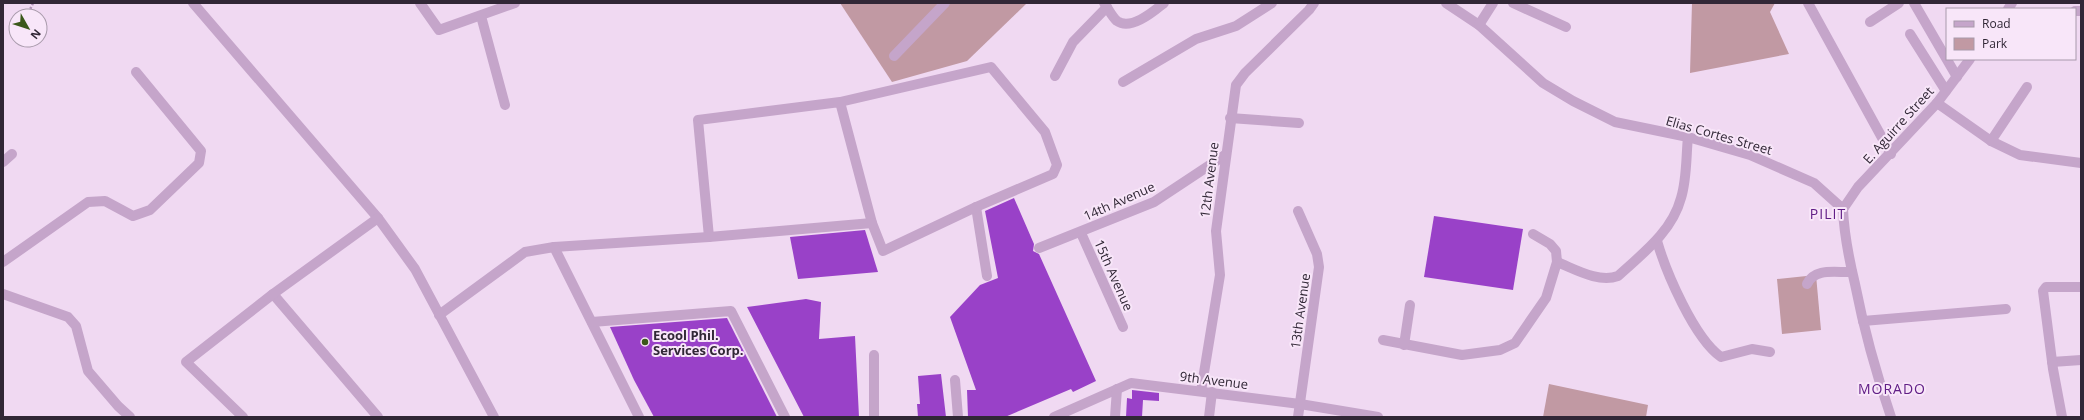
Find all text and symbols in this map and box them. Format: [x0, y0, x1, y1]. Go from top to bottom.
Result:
north arrow [8, 8, 48, 48]
legend [1946, 8, 2076, 60]
text: Road [1982, 15, 2011, 32]
text: N [28, 26, 45, 43]
text: Park [1982, 35, 2008, 52]
street label: E. Aguirre Street [1858, 82, 1938, 168]
street label: Elias Cortes Street [1664, 111, 1775, 159]
street label: 12th Avenue [1195, 141, 1223, 219]
street label: 14th Avenue [1081, 177, 1157, 225]
district label: PILIT [1810, 204, 1846, 223]
street label: 15th Avenue [1090, 237, 1138, 313]
street label: 13th Avenue [1286, 272, 1314, 350]
place label: Ecool Phil. Services Corp. [653, 326, 743, 359]
marker: Ecool Phil. Services Corp. [640, 337, 650, 347]
street label: 9th Avenue [1179, 367, 1249, 393]
district label: MORADO [1858, 379, 1926, 398]

